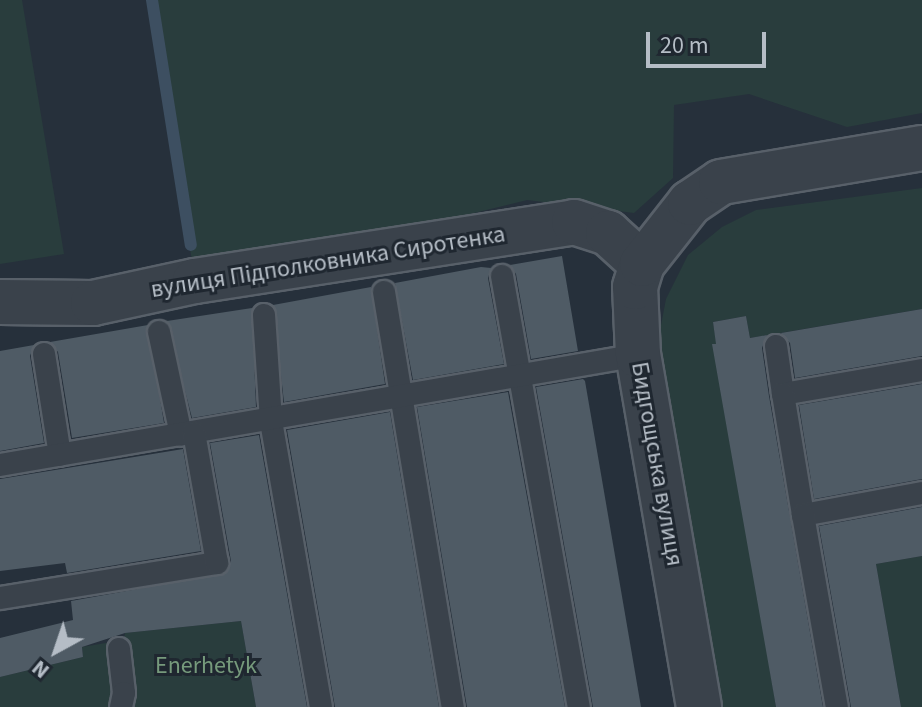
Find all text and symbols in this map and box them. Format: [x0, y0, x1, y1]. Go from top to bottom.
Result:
scale bar [650, 16, 770, 66]
text: 20 m [660, 28, 709, 63]
street label: вулиця Підполковника Сиротенка [149, 220, 507, 304]
street label: Бидгощська вулиця [625, 360, 689, 568]
north arrow [16, 611, 96, 691]
text: N [25, 652, 56, 686]
park label: Enerhetyk [155, 652, 257, 680]

